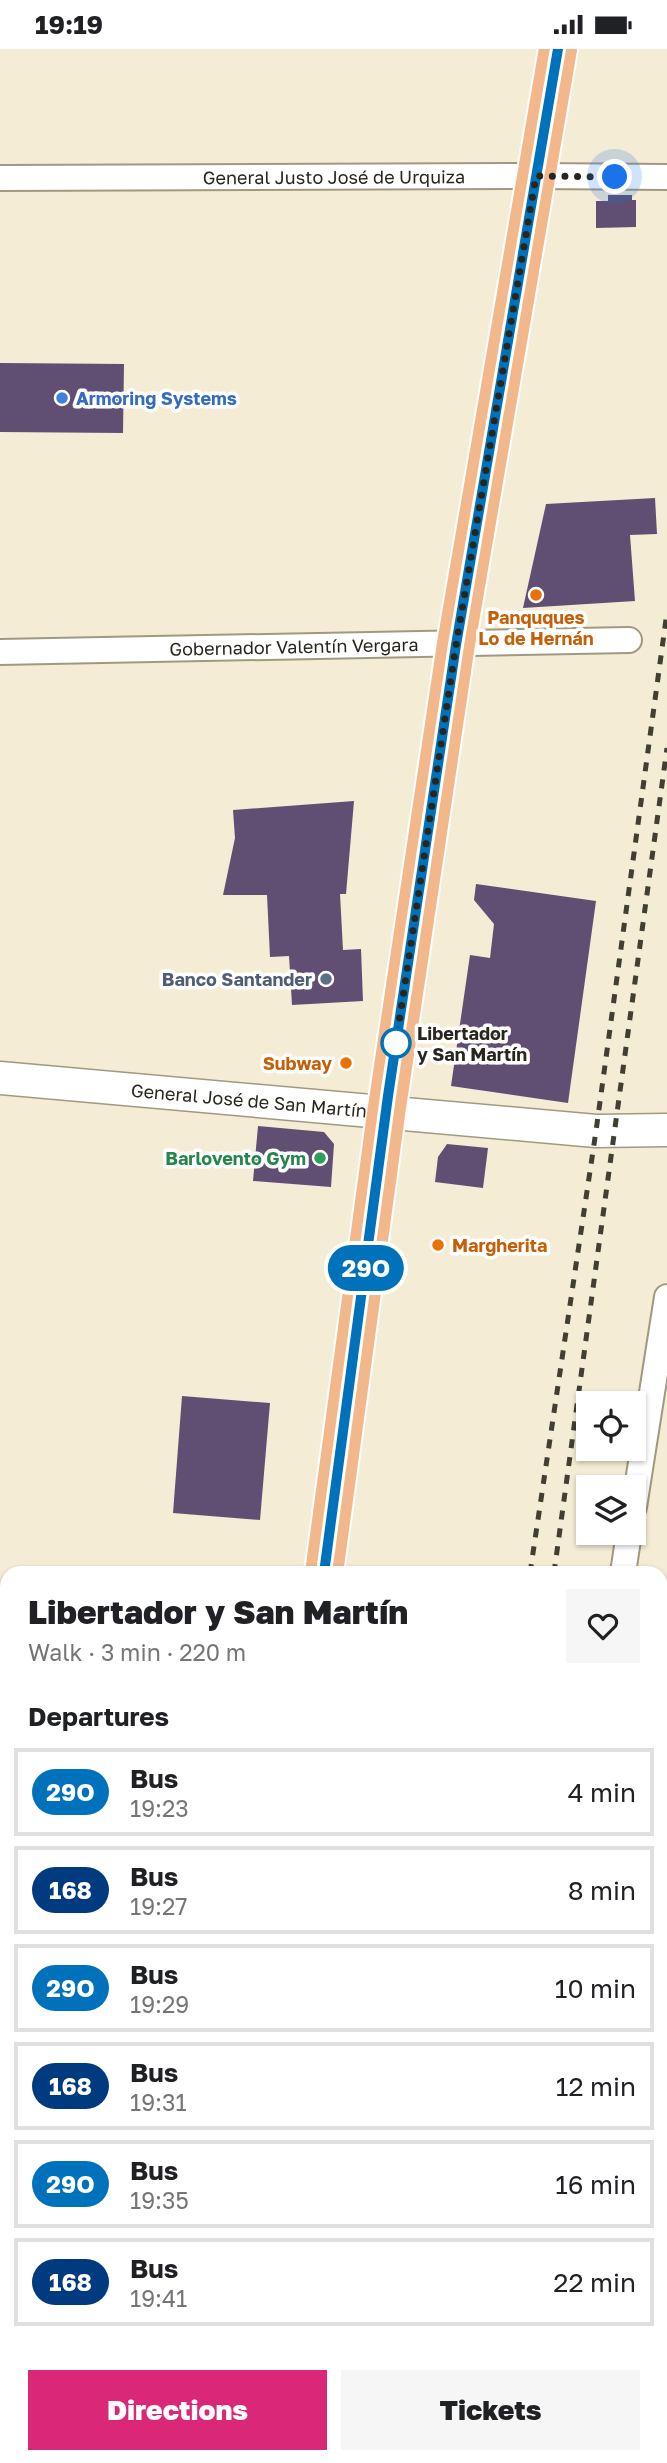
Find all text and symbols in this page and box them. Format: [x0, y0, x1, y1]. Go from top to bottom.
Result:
text: 19:19 [35, 9, 103, 40]
your location [597, 159, 632, 194]
street label: General Justo José de Urquiza [203, 165, 465, 188]
place label: Armoring Systems [76, 387, 237, 409]
marker: Armoring Systems [54, 390, 70, 406]
marker: Panquques Lo de Hernán [528, 587, 544, 603]
place label: Panquques Lo de Hernán [478, 606, 594, 649]
street label: Gobernador Valentín Vergara [169, 633, 419, 660]
place label: Banco Santander [162, 968, 312, 990]
marker: Banco Santander [318, 971, 334, 987]
place label: Libertador y San Martín [417, 1022, 527, 1065]
marker: Libertador y San Martín [381, 1028, 411, 1058]
place label: Subway [263, 1052, 332, 1074]
marker: Subway [338, 1055, 354, 1071]
street label: General José de San Martín [130, 1079, 368, 1122]
place label: Barlovento Gym [165, 1147, 306, 1169]
marker: Barlovento Gym [312, 1150, 328, 1166]
place label: Margherita [452, 1234, 547, 1256]
marker: Margherita [430, 1237, 446, 1253]
line badge: 29O [326, 1245, 406, 1291]
text: 29O [342, 1253, 390, 1282]
map controls [576, 1391, 646, 1545]
button: locate [576, 1391, 646, 1461]
button: layers [576, 1475, 646, 1545]
button: heart [566, 1589, 640, 1663]
text: Libertador y San Martín [28, 1592, 408, 1631]
text: Walk · 3 min · 220 m [28, 1638, 246, 1666]
text: Departures [28, 1701, 169, 1732]
text: Bus [130, 1763, 178, 1794]
text: 29O [46, 1777, 95, 1806]
text: 4 min [568, 1777, 636, 1808]
text: 19:23 [130, 1794, 189, 1822]
text: Bus [130, 1861, 178, 1892]
text: 168 [49, 1875, 92, 1904]
text: 8 min [568, 1875, 636, 1906]
text: 19:27 [130, 1892, 188, 1920]
text: Bus [130, 1959, 178, 1990]
text: 29O [46, 1973, 95, 2002]
text: 10 min [555, 1973, 636, 2004]
text: 19:29 [130, 1990, 189, 2018]
text: Bus [130, 2057, 178, 2088]
text: 168 [49, 2071, 92, 2100]
text: 12 min [556, 2071, 636, 2102]
text: 19:31 [130, 2088, 187, 2116]
text: Bus [130, 2155, 178, 2186]
text: 29O [46, 2169, 95, 2198]
text: 16 min [555, 2169, 636, 2200]
text: 19:35 [130, 2186, 189, 2214]
text: Bus [130, 2253, 178, 2284]
text: 168 [49, 2267, 92, 2296]
text: 22 min [553, 2267, 636, 2298]
text: 19:41 [130, 2284, 187, 2312]
button: Directions [28, 2370, 327, 2450]
button: Tickets [341, 2370, 640, 2450]

